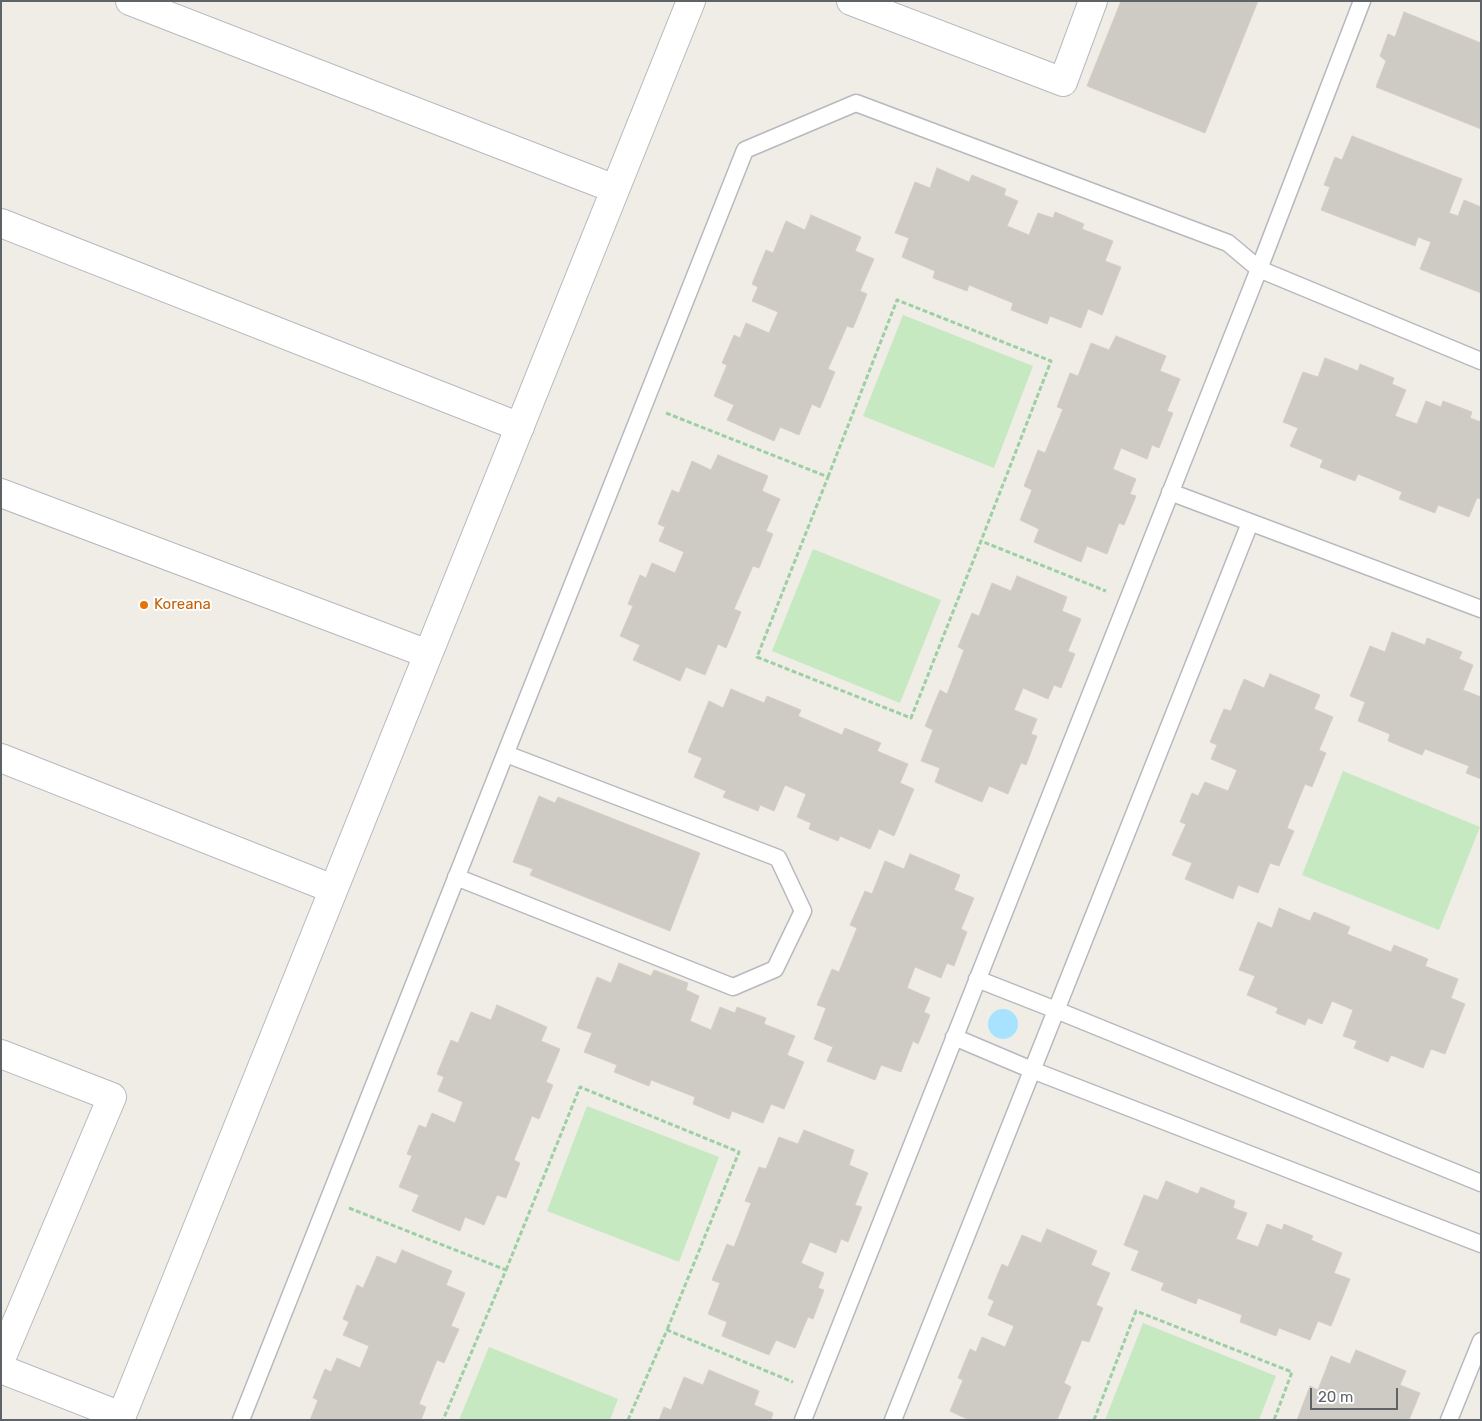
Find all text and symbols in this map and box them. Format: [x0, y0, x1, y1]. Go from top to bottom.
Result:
place label: Koreana [154, 596, 211, 614]
marker: Koreana [138, 599, 150, 611]
scale bar [1312, 1378, 1400, 1410]
text: 20 m [1318, 1388, 1353, 1406]

